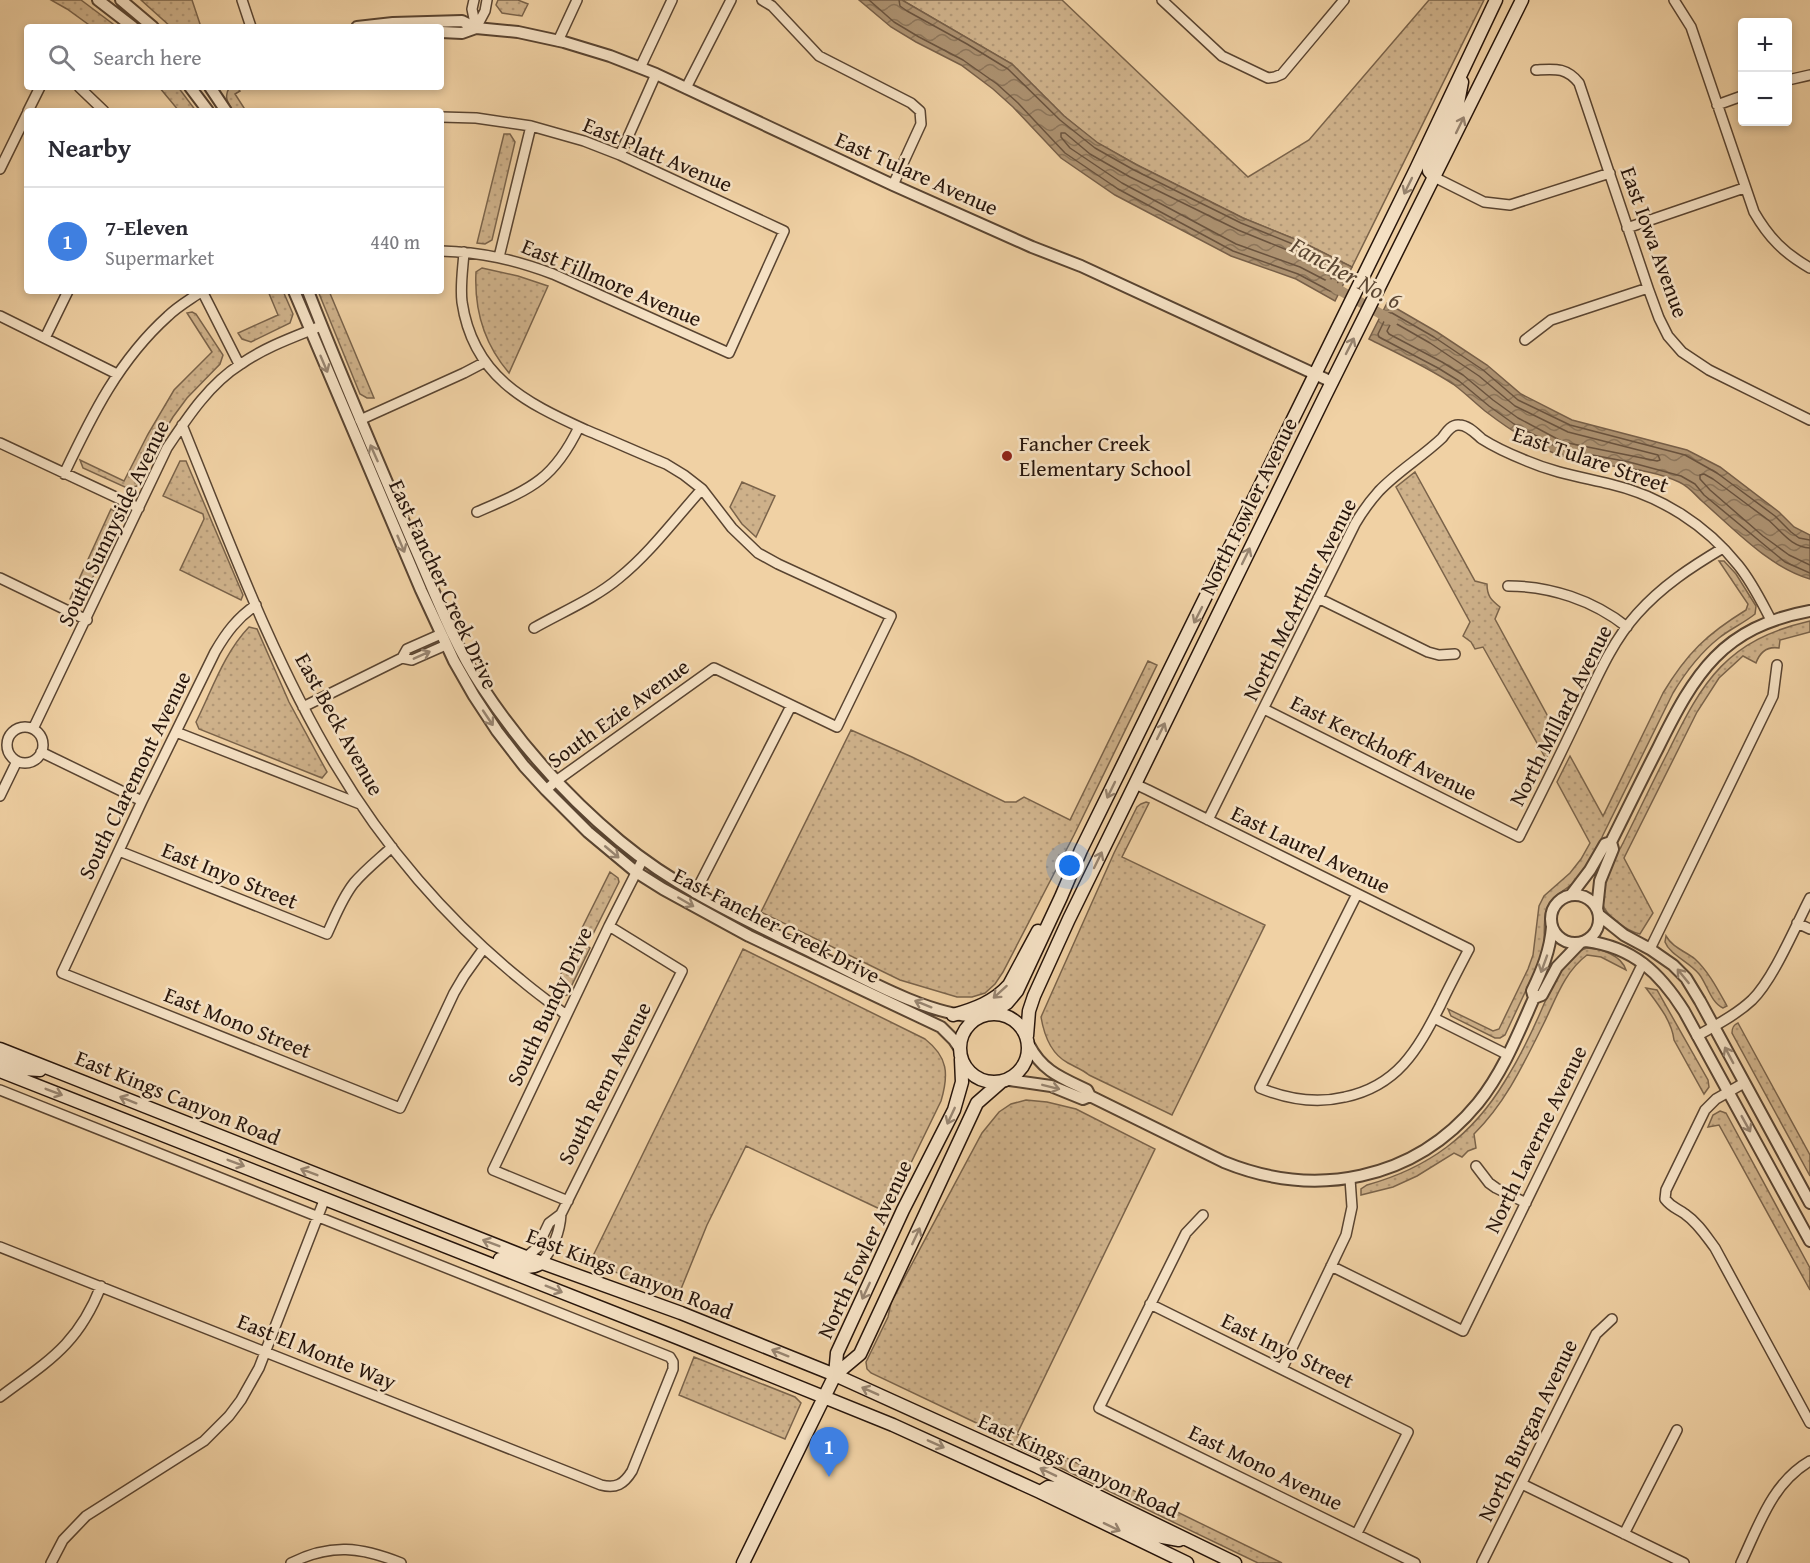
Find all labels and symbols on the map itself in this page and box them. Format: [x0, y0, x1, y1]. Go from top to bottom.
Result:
street label: East Platt Avenue [578, 108, 738, 200]
one-way arrow [1454, 117, 1466, 134]
street label: East Tulare Avenue [830, 123, 1004, 223]
street label: East Iowa Avenue [1613, 162, 1697, 322]
one-way arrow [1402, 176, 1413, 194]
water label: Fancher No. 6 [1283, 227, 1408, 318]
street label: East Fillmore Avenue [517, 230, 707, 334]
one-way arrow [1344, 338, 1356, 356]
one-way arrow [319, 355, 330, 373]
street label: North Fowler Avenue [1191, 412, 1305, 600]
street label: South Sunnyside Avenue [49, 414, 177, 632]
street label: East Tulare Street [1509, 417, 1674, 501]
place label: Fancher Creek Elementary School [1019, 427, 1191, 484]
one-way arrow [368, 444, 379, 462]
marker: Fancher Creek Elementary School [1000, 449, 1014, 463]
street label: East Fancher Creek Drive [381, 474, 507, 694]
street label: North McArthur Avenue [1234, 492, 1364, 706]
one-way arrow [396, 534, 407, 553]
one-way arrow [1241, 547, 1253, 565]
one-way arrow [1191, 606, 1203, 624]
street label: North Millard Avenue [1500, 619, 1620, 811]
street label: East Beck Avenue [288, 647, 392, 801]
one-way arrow [413, 649, 431, 661]
street label: South Ezie Avenue [540, 651, 696, 775]
street label: South Claremont Avenue [70, 665, 198, 885]
street label: East Kerckhoff Avenue [1285, 686, 1483, 808]
one-way arrow [482, 709, 494, 726]
one-way arrow [1155, 723, 1167, 741]
one-way arrow [1104, 781, 1116, 799]
street label: East Laurel Avenue [1226, 797, 1396, 901]
street label: East Inyo Street [157, 833, 303, 917]
one-way arrow [604, 845, 619, 859]
your location [1055, 851, 1084, 880]
one-way arrow [1093, 851, 1105, 869]
street label: East Fancher Creek Drive [668, 859, 886, 991]
one-way arrow [677, 897, 694, 909]
street label: South Bundy Drive [498, 921, 600, 1091]
one-way arrow [1538, 954, 1549, 972]
one-way arrow [1677, 968, 1690, 984]
street label: East Mono Street [160, 978, 317, 1066]
one-way arrow [993, 985, 1008, 999]
street label: South Renn Avenue [549, 996, 659, 1170]
one-way arrow [914, 998, 933, 1009]
street label: North Laverne Avenue [1476, 1040, 1594, 1238]
street label: East Kings Canyon Road [71, 1041, 286, 1153]
one-way arrow [1723, 1046, 1734, 1064]
one-way arrow [1041, 1082, 1060, 1093]
one-way arrow [45, 1087, 63, 1098]
one-way arrow [119, 1094, 138, 1105]
one-way arrow [944, 1106, 956, 1124]
one-way arrow [1740, 1115, 1752, 1132]
street label: North Fowler Avenue [808, 1154, 920, 1344]
one-way arrow [226, 1158, 245, 1169]
one-way arrow [301, 1165, 319, 1176]
street label: East Kings Canyon Road [522, 1219, 738, 1327]
one-way arrow [910, 1228, 922, 1246]
one-way arrow [482, 1237, 501, 1248]
one-way arrow [860, 1282, 871, 1300]
one-way arrow [544, 1284, 563, 1295]
street label: East Inyo Street [1216, 1304, 1360, 1396]
street label: East El Monte Way [233, 1305, 401, 1397]
street label: North Burgan Avenue [1469, 1333, 1585, 1527]
one-way arrow [772, 1347, 790, 1358]
one-way arrow [862, 1384, 880, 1396]
street label: East Kings Canyon Road [973, 1404, 1185, 1526]
street label: East Mono Avenue [1183, 1416, 1349, 1518]
pin: 1 [810, 1428, 848, 1477]
one-way arrow [927, 1440, 945, 1451]
one-way arrow [1039, 1466, 1057, 1477]
one-way arrow [1103, 1521, 1121, 1533]

